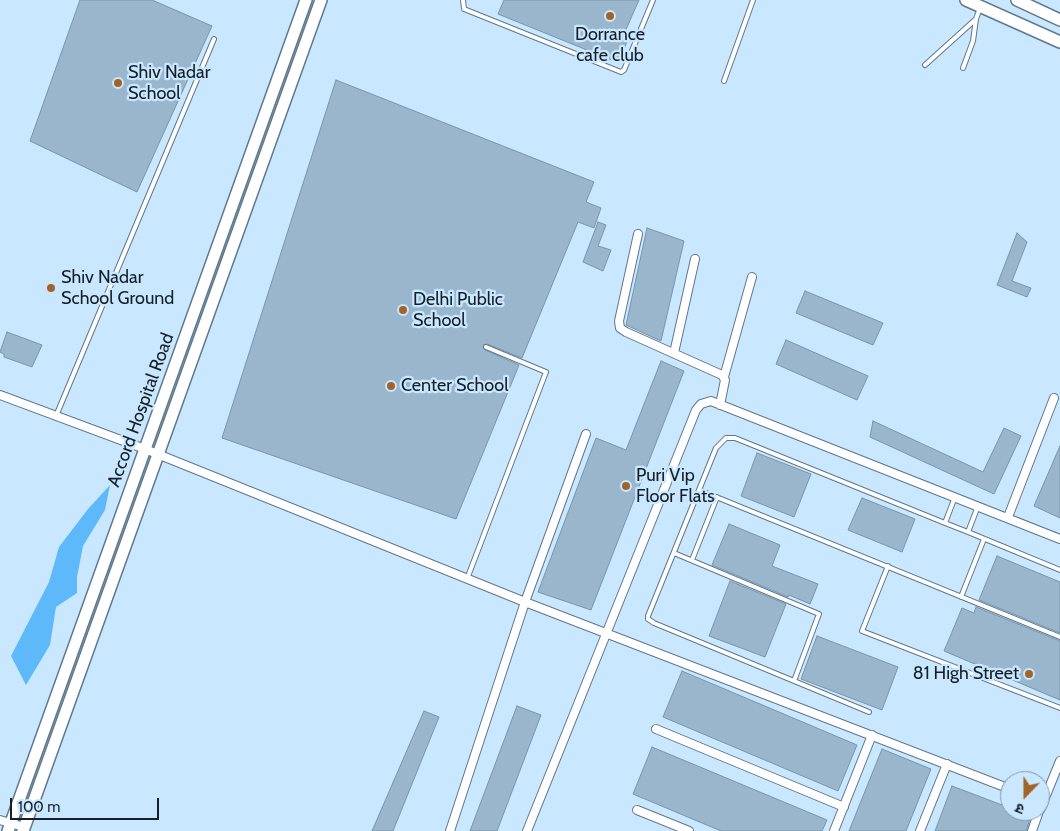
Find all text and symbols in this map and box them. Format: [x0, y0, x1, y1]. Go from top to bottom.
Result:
marker: Dorrance cafe club [604, 10, 616, 22]
place label: Dorrance cafe club [575, 24, 645, 66]
place label: Shiv Nadar School [128, 62, 210, 104]
marker: Shiv Nadar School [112, 77, 124, 89]
place label: Shiv Nadar School Ground [61, 267, 174, 310]
marker: Shiv Nadar School Ground [45, 282, 57, 294]
place label: Delhi Public School [413, 289, 503, 332]
marker: Delhi Public School [397, 304, 409, 316]
street label: Accord Hospital Road [103, 330, 179, 490]
place label: Center School [401, 375, 508, 397]
marker: Center School [385, 380, 397, 392]
place label: Puri Vip Floor Flats [636, 465, 715, 508]
marker: Puri Vip Floor Flats [620, 480, 632, 492]
place label: 81 High Street [913, 663, 1019, 685]
marker: 81 High Street [1023, 668, 1035, 680]
north arrow [1000, 771, 1050, 821]
scale bar [12, 788, 161, 820]
text: 100 m [18, 798, 60, 816]
text: उ [1013, 799, 1027, 819]

